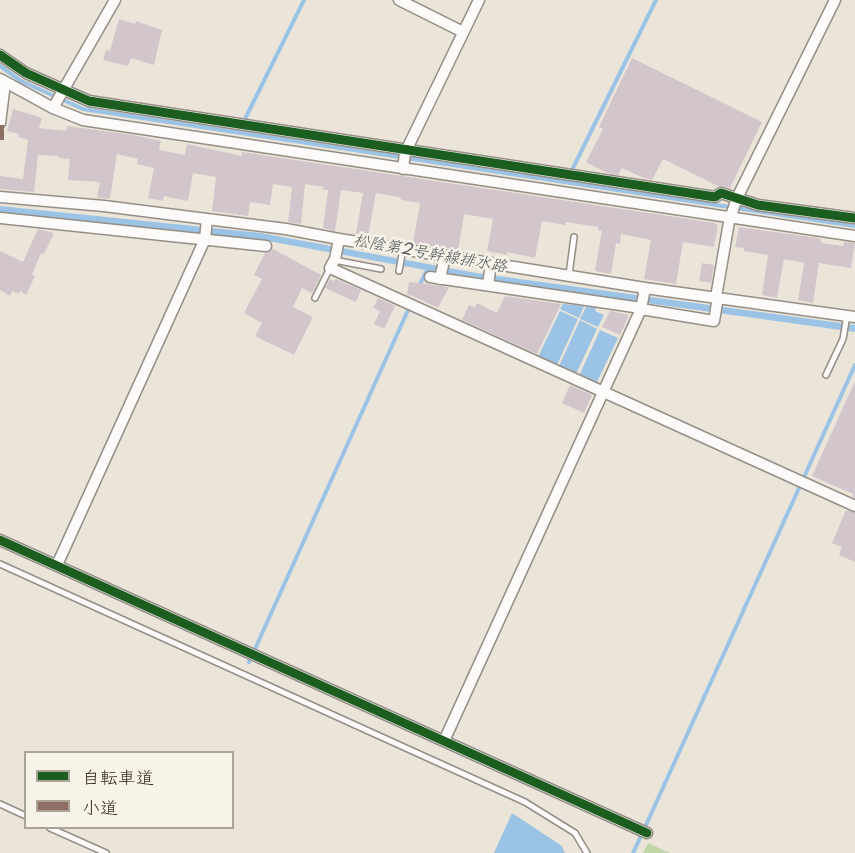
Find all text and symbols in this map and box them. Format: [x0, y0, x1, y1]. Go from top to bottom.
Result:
water label: 松陰第2号幹線排水路 [352, 231, 508, 277]
legend [24, 751, 234, 829]
text: 自転車道 [82, 763, 154, 790]
text: 小道 [82, 793, 118, 820]

